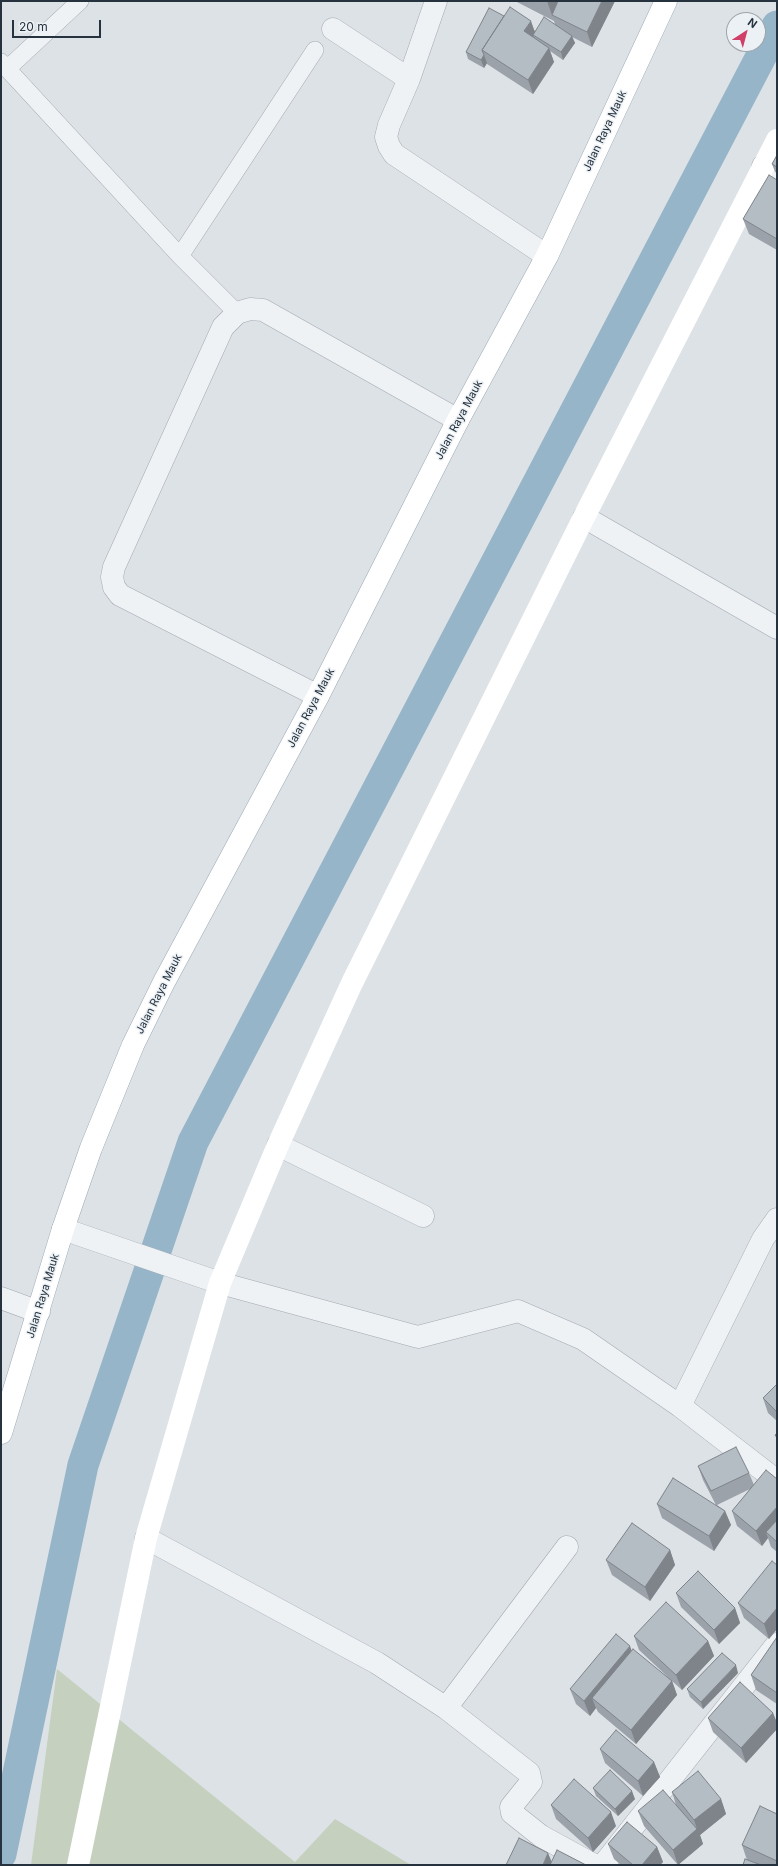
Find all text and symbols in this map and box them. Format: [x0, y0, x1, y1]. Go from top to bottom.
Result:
scale bar [14, 12, 103, 38]
north arrow [726, 12, 766, 52]
text: N [745, 15, 760, 31]
text: 20 m [19, 19, 48, 34]
street label: Jalan Raya Mauk [580, 88, 630, 174]
street label: Jalan Raya Mauk [433, 378, 485, 462]
street label: Jalan Raya Mauk [285, 666, 337, 750]
street label: Jalan Raya Mauk [133, 952, 185, 1036]
street label: Jalan Raya Mauk [24, 1252, 62, 1340]

